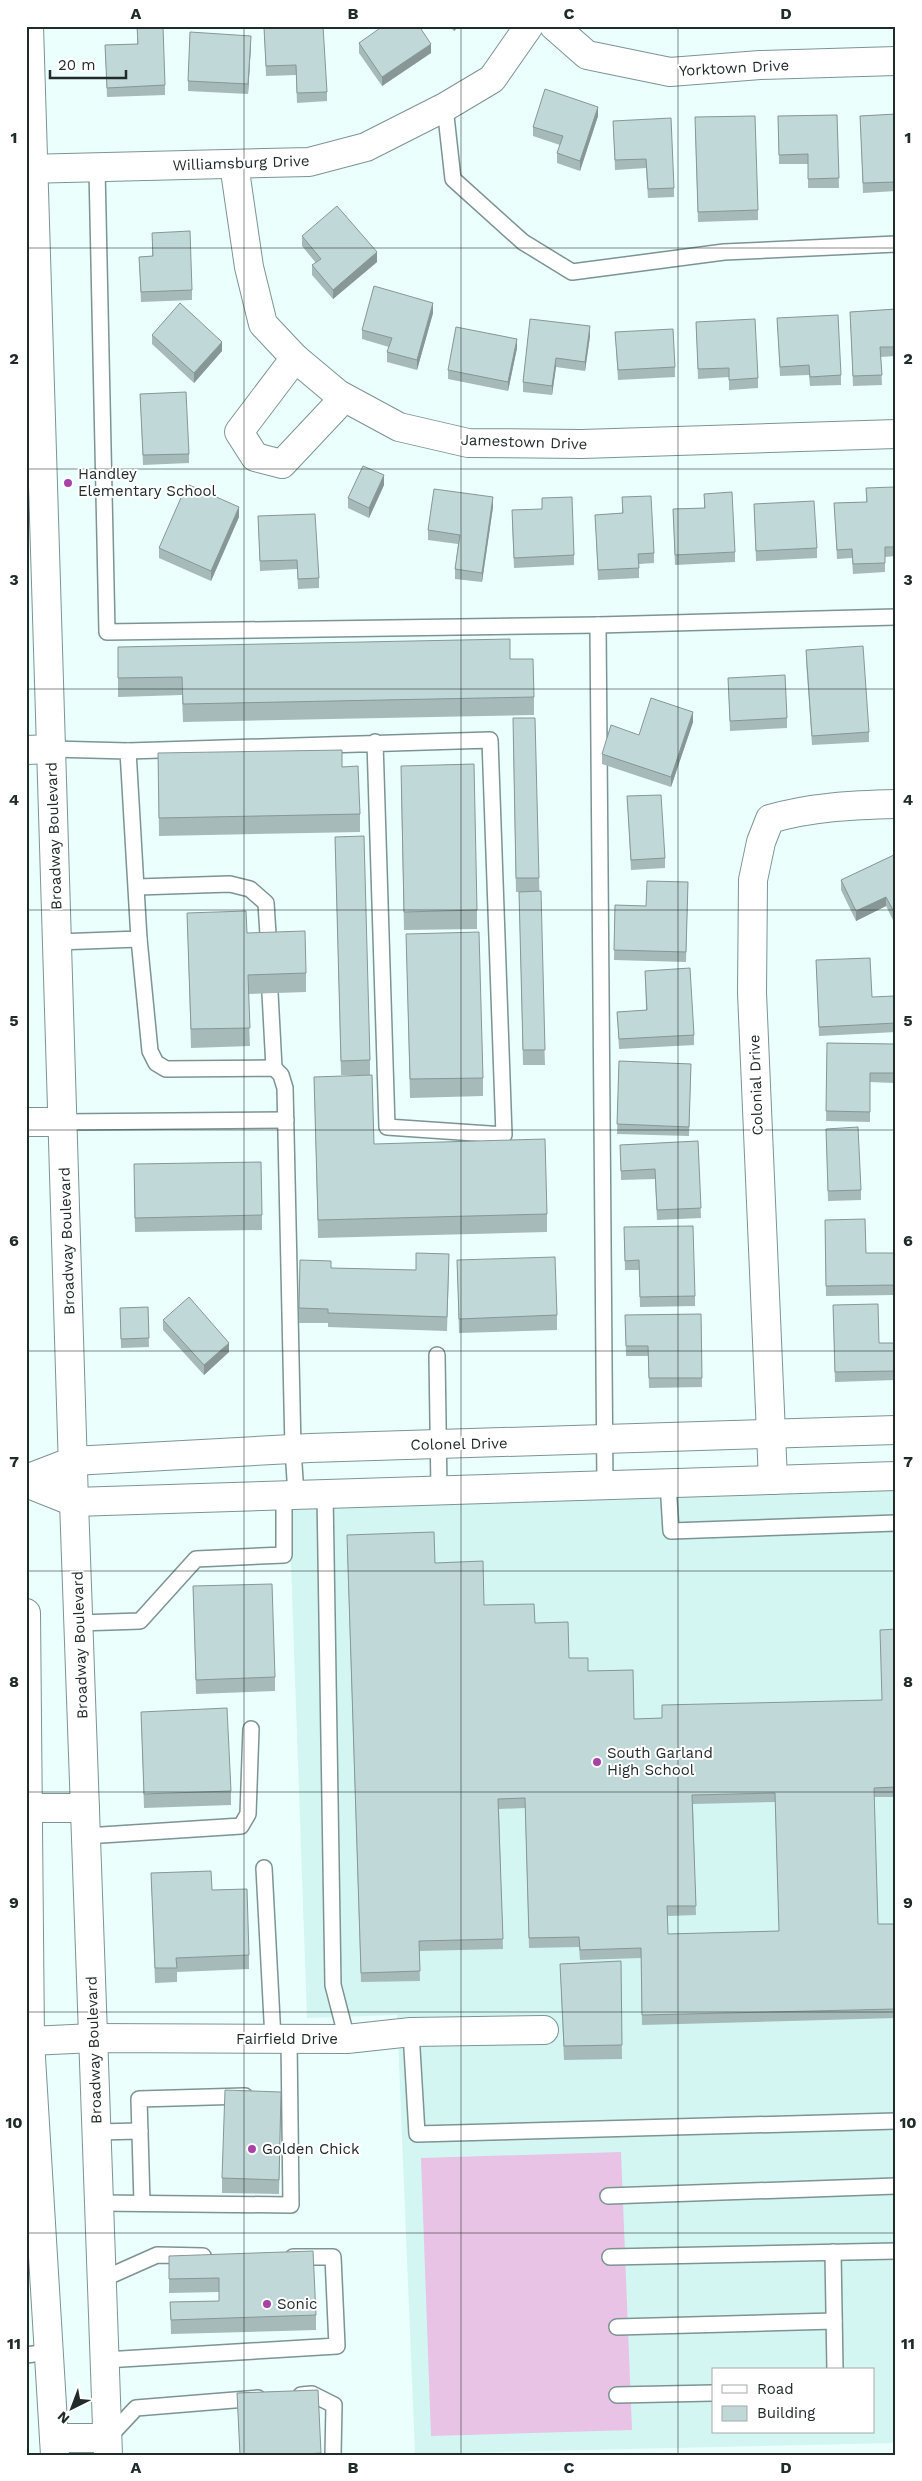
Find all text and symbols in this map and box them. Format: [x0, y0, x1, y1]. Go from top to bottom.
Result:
text: A [131, 4, 142, 23]
text: B [348, 4, 359, 23]
text: C [564, 4, 575, 23]
text: D [780, 4, 792, 23]
scale bar [50, 48, 126, 80]
text: 20 m [58, 56, 96, 74]
street label: Yorktown Drive [678, 56, 790, 80]
text: 1 [11, 128, 17, 147]
text: 1 [905, 128, 911, 147]
street label: Williamsburg Drive [172, 152, 310, 174]
text: 2 [9, 349, 19, 368]
text: 2 [903, 349, 913, 368]
street label: Jamestown Drive [460, 431, 588, 453]
place label: Handley Elementary School [78, 465, 217, 500]
marker: Handley Elementary School [62, 477, 74, 489]
text: 3 [9, 570, 19, 589]
text: 3 [903, 570, 913, 589]
street label: Broadway Boulevard [42, 762, 66, 910]
text: 4 [9, 790, 19, 809]
text: 4 [903, 790, 913, 809]
text: 5 [9, 1011, 19, 1030]
text: 5 [903, 1011, 913, 1030]
street label: Colonial Drive [745, 1034, 767, 1136]
street label: Broadway Boulevard [55, 1167, 79, 1315]
text: 6 [9, 1231, 19, 1250]
text: 6 [903, 1231, 913, 1250]
street label: Colonel Drive [410, 1434, 508, 1454]
text: 7 [9, 1452, 19, 1471]
text: 7 [903, 1452, 913, 1471]
street label: Broadway Boulevard [68, 1571, 92, 1719]
text: 8 [9, 1672, 19, 1691]
text: 8 [903, 1672, 913, 1691]
place label: South Garland High School [607, 1744, 713, 1779]
marker: South Garland High School [591, 1756, 603, 1768]
text: 9 [9, 1893, 19, 1912]
text: 9 [903, 1893, 913, 1912]
street label: Broadway Boulevard [82, 1976, 106, 2124]
street label: Fairfield Drive [236, 2030, 338, 2048]
text: 10 [5, 2113, 23, 2132]
text: 10 [899, 2113, 917, 2132]
place label: Golden Chick [262, 2140, 360, 2158]
marker: Golden Chick [246, 2143, 258, 2155]
place label: Sonic [277, 2295, 317, 2313]
marker: Sonic [261, 2298, 273, 2310]
text: 11 [7, 2334, 21, 2353]
text: 11 [901, 2334, 915, 2353]
legend [712, 2368, 874, 2434]
text: Road [757, 2380, 794, 2398]
north arrow [48, 2384, 98, 2434]
text: Building [757, 2404, 815, 2422]
text: N [54, 2408, 73, 2427]
text: A [131, 2458, 142, 2477]
text: B [348, 2458, 359, 2477]
text: C [564, 2458, 575, 2477]
text: D [780, 2458, 792, 2477]

